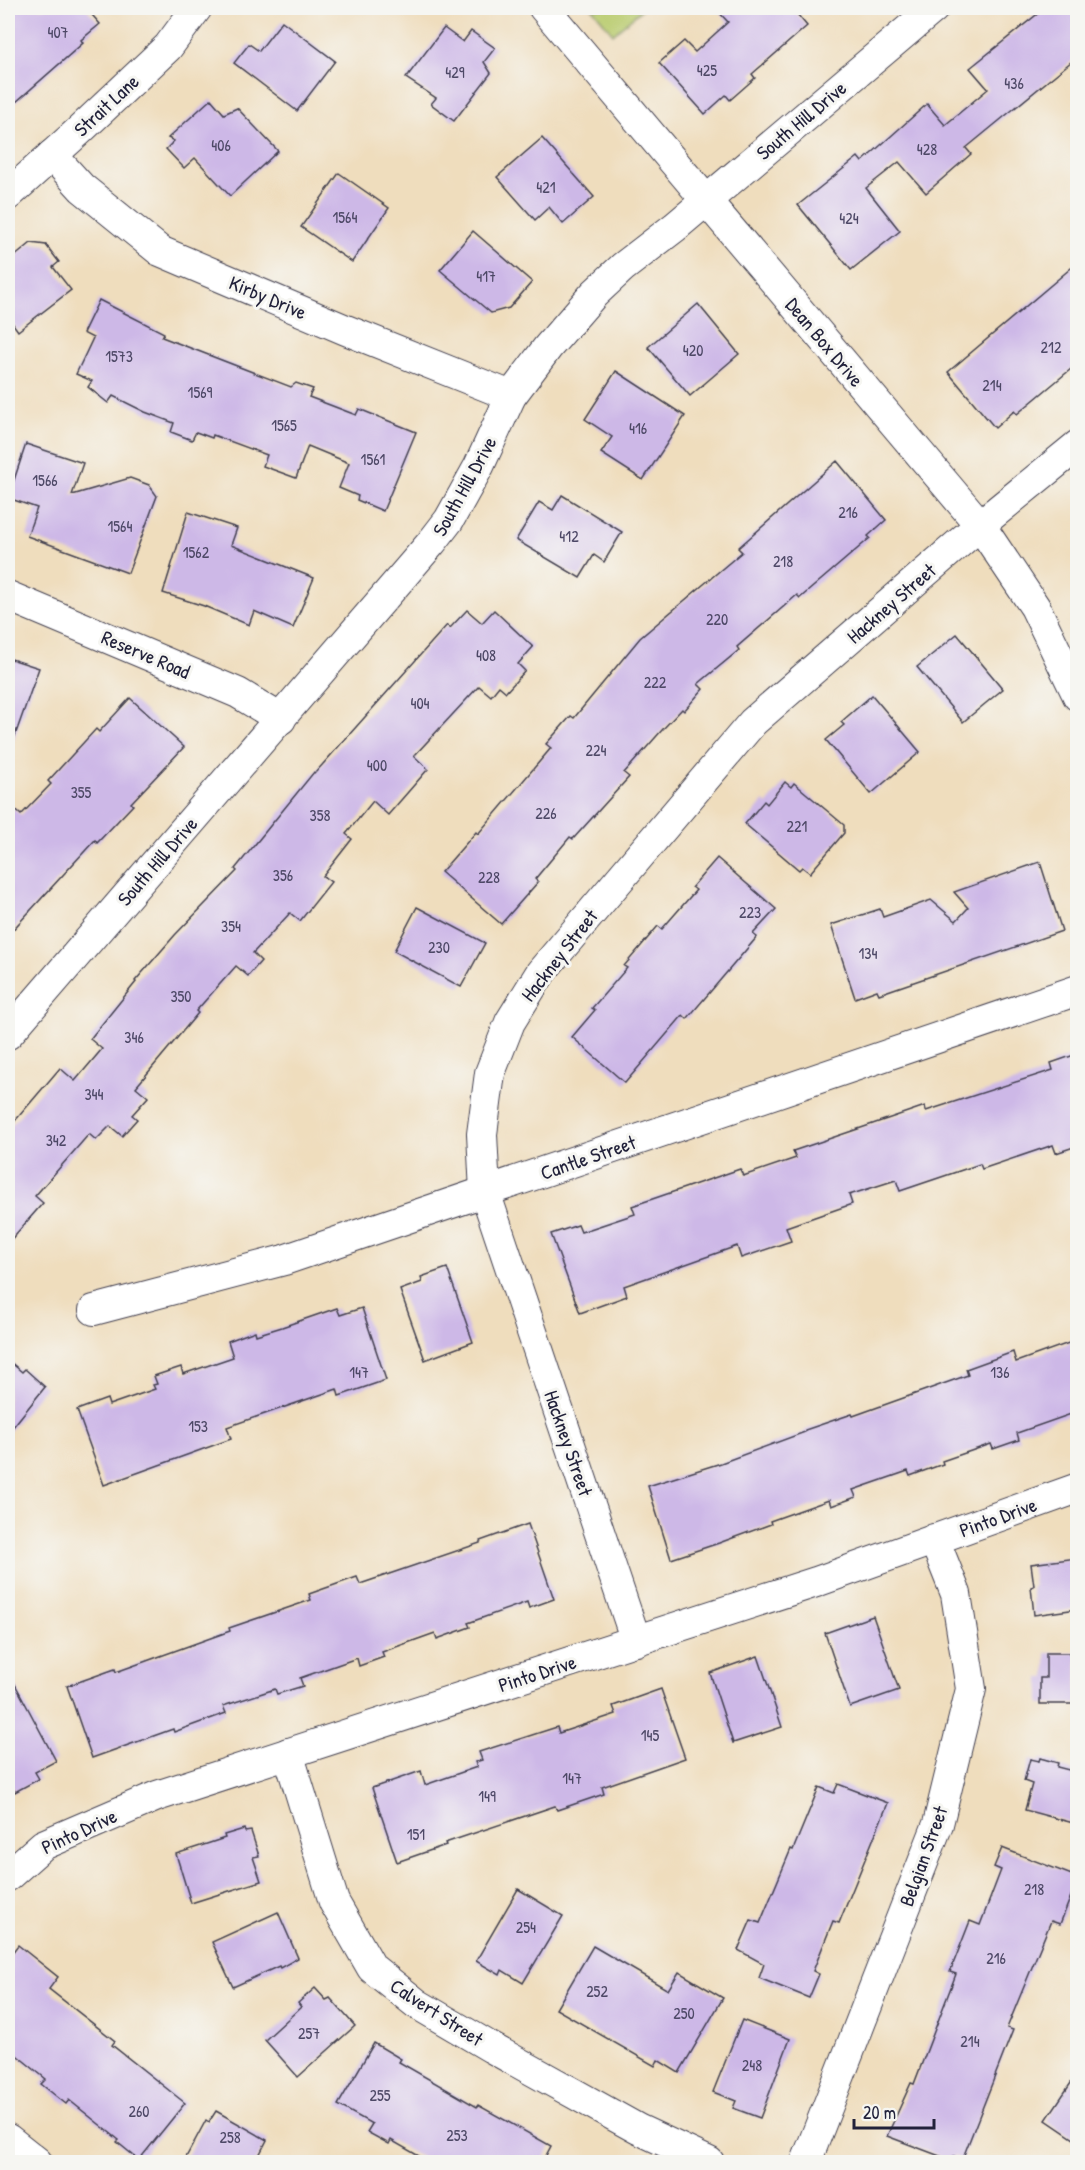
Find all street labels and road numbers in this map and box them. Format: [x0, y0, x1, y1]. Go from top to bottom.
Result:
street label: Strait Lane [68, 68, 144, 142]
street label: South Hill Drive [750, 74, 852, 166]
street label: Kirby Drive [225, 269, 311, 325]
street label: Dean Box Drive [780, 292, 870, 392]
street label: South Hill Drive [426, 431, 502, 541]
street label: Hackney Street [841, 556, 942, 649]
street label: Reserve Road [98, 623, 195, 685]
street label: South Hill Drive [111, 811, 203, 911]
street label: Hackney Street [515, 903, 604, 1007]
street label: Cantle Street [537, 1128, 640, 1186]
street label: Hackney Street [538, 1387, 600, 1500]
street label: Pinto Drive [956, 1491, 1040, 1543]
street label: Pinto Drive [495, 1648, 579, 1698]
street label: Belgian Street [892, 1801, 954, 1910]
street label: Pinto Drive [37, 1802, 121, 1860]
street label: Calvert Street [385, 1972, 490, 2053]

